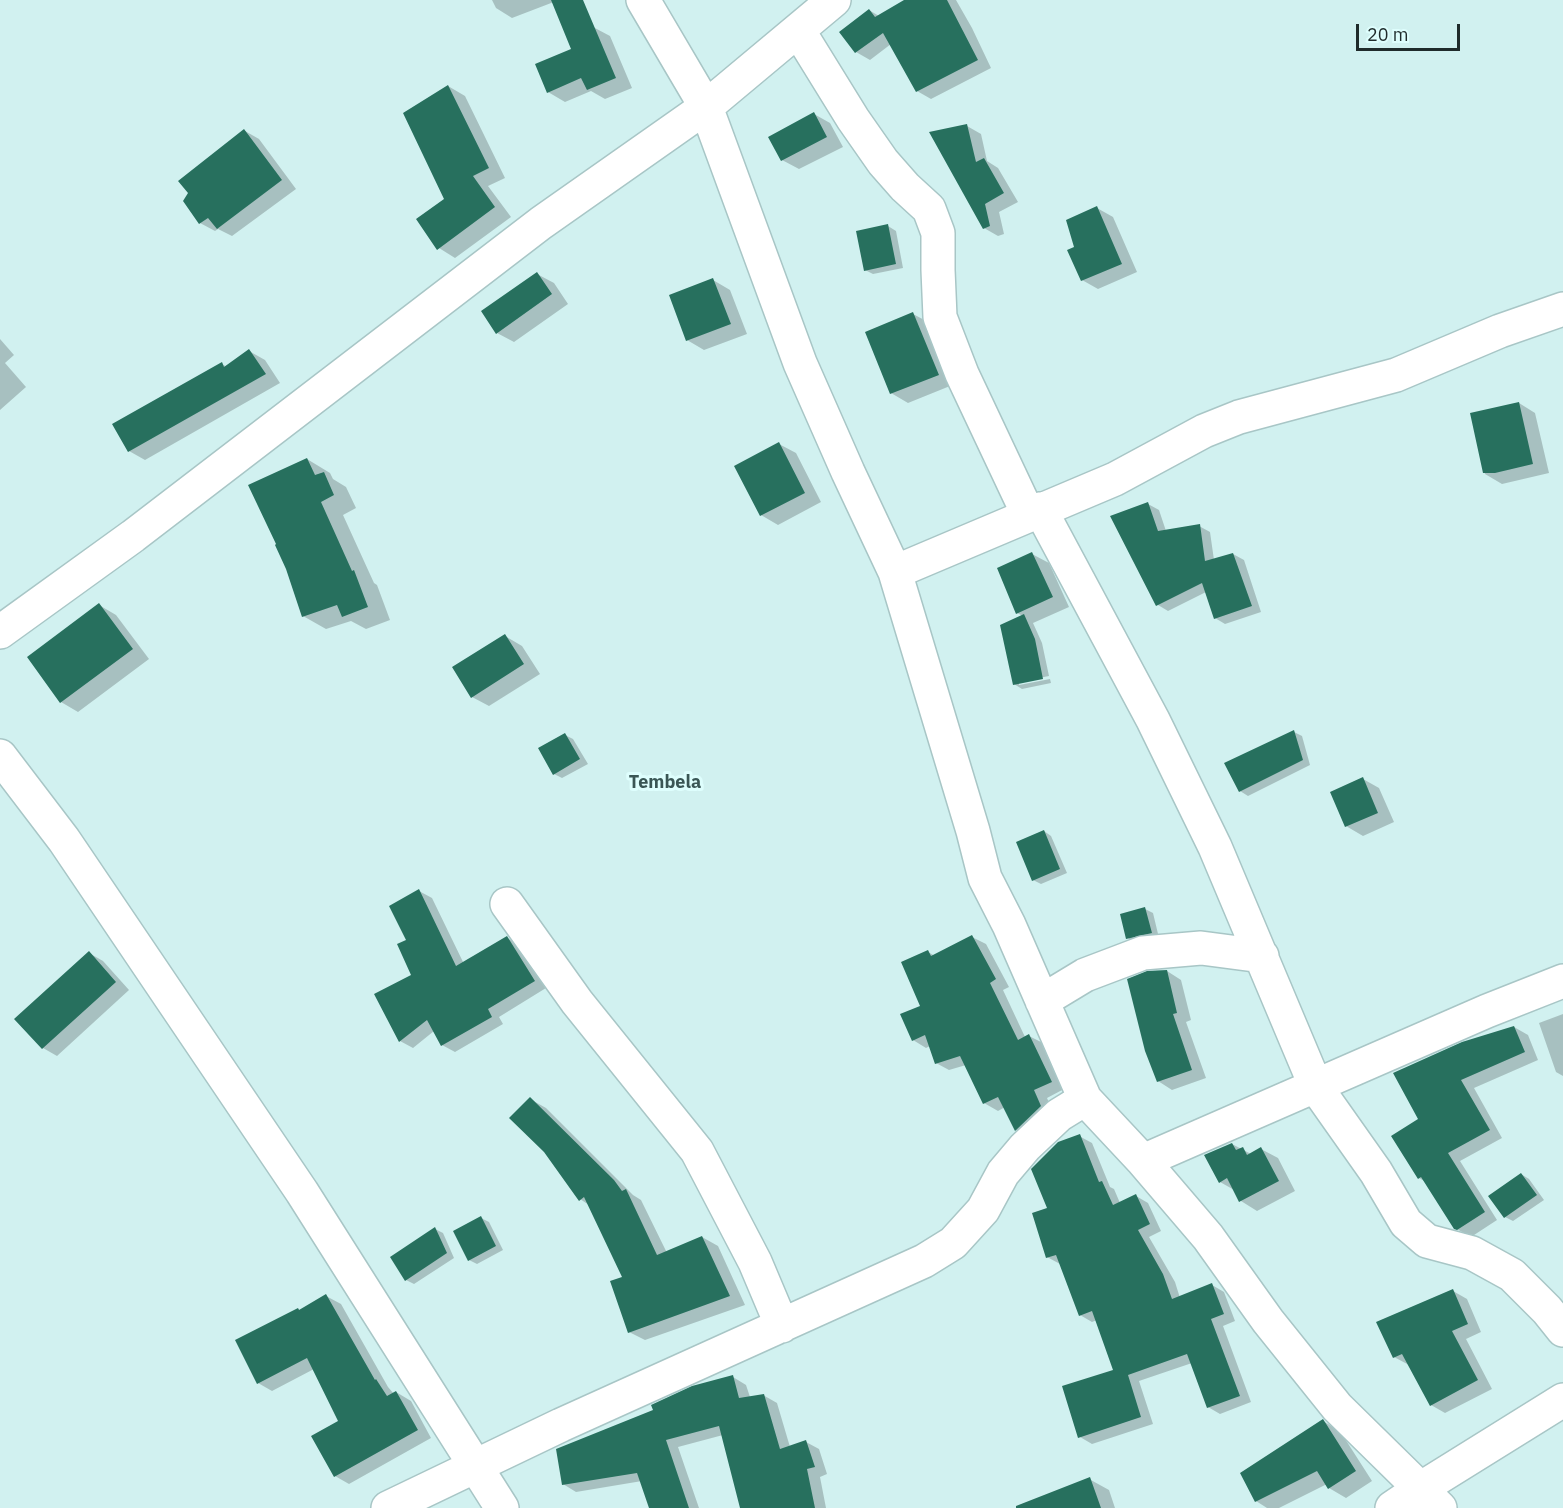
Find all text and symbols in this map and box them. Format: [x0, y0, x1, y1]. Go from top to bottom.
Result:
scale bar [1359, 12, 1462, 50]
text: 20 m [1367, 23, 1409, 46]
district label: Tembela [629, 772, 701, 794]

